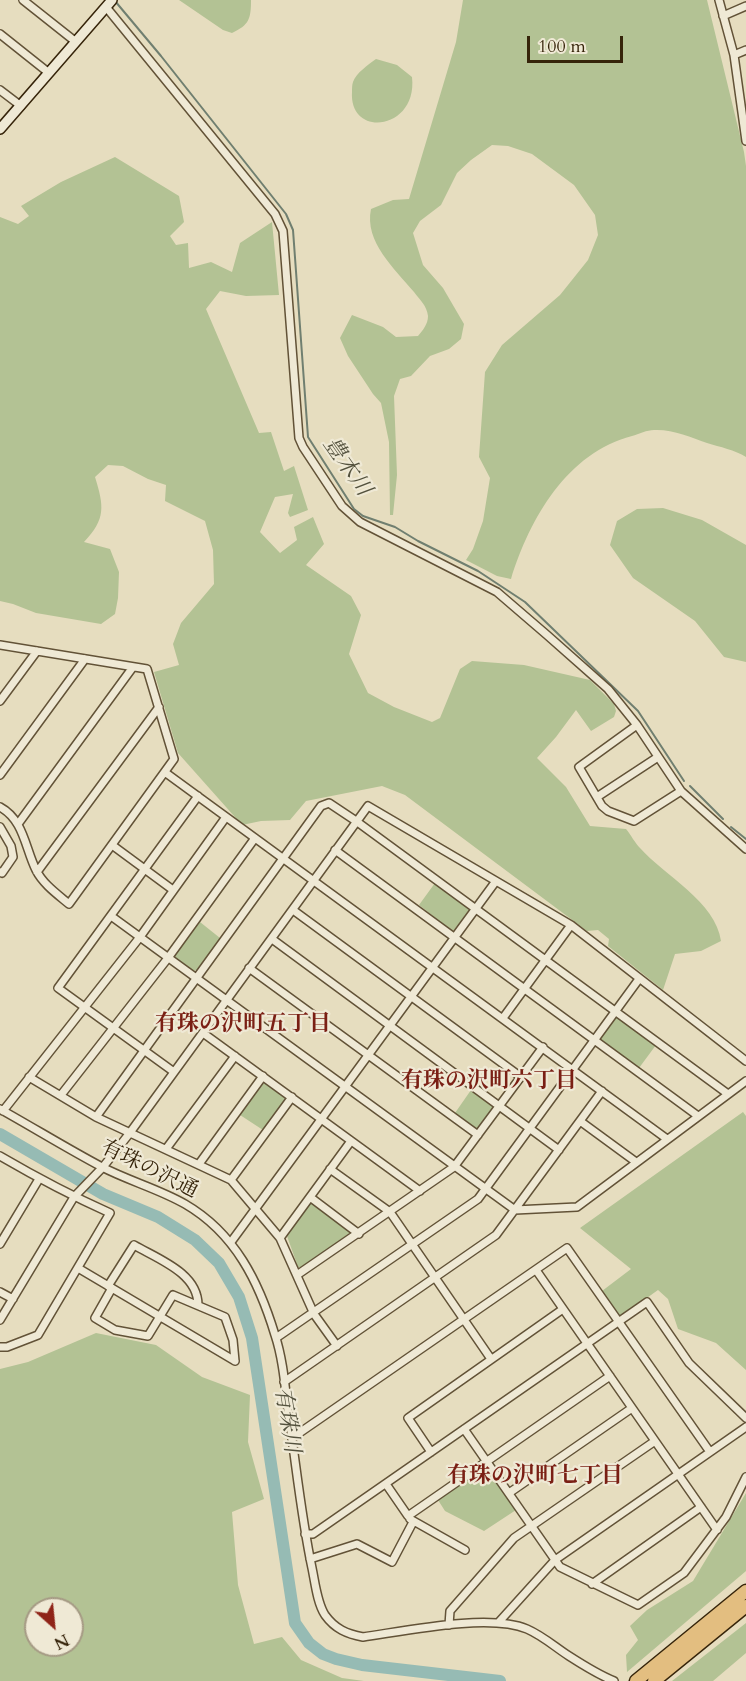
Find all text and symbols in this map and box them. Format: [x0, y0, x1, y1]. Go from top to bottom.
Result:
scale bar [530, 24, 626, 62]
text: 100 m [538, 34, 586, 59]
water label: 豊木川 [316, 432, 376, 502]
district label: 有珠の沢町五丁目 [155, 1012, 331, 1038]
district label: 有珠の沢町六丁目 [401, 1069, 577, 1095]
street label: 有珠の沢通 [96, 1136, 202, 1204]
water label: 有珠川 [268, 1385, 304, 1455]
district label: 有珠の沢町七丁目 [447, 1464, 623, 1490]
north arrow [24, 1597, 84, 1657]
text: N [50, 1628, 72, 1654]

